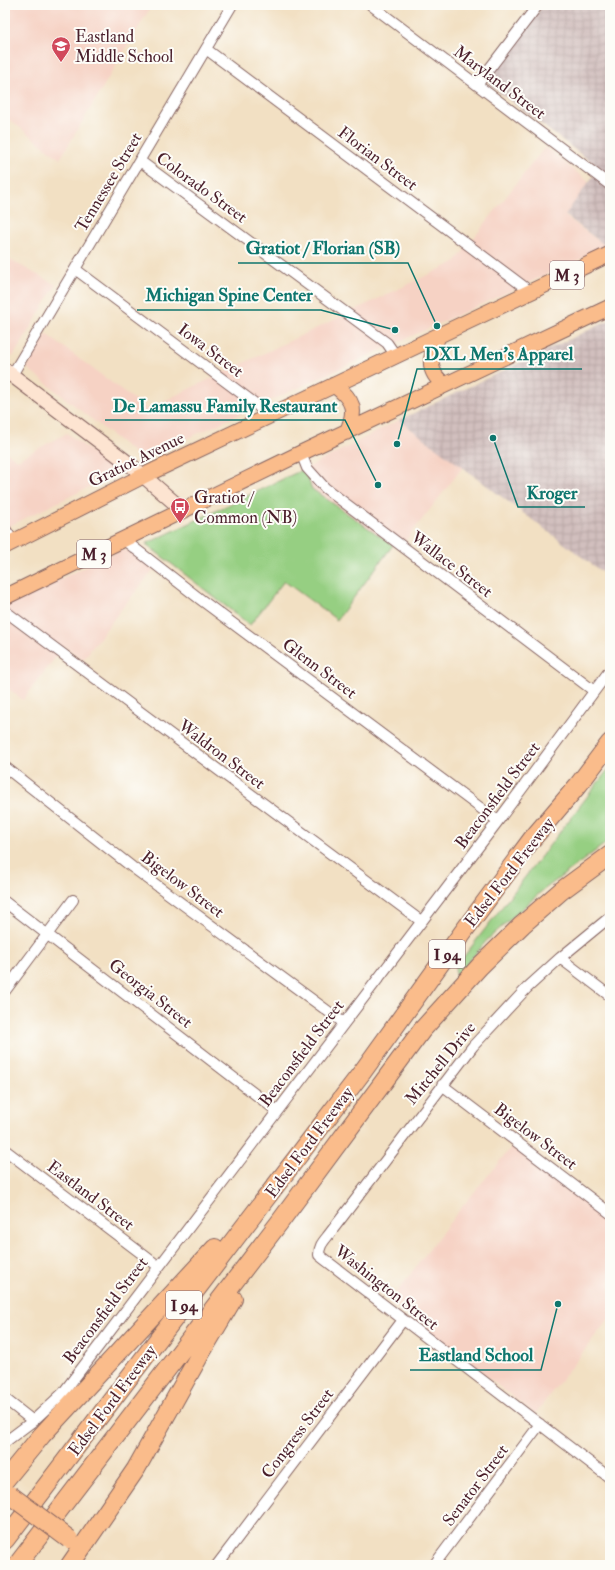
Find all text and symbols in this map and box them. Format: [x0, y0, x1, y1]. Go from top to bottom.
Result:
place label: Eastland Middle School [75, 26, 174, 67]
school or university icon: Eastland Middle School [50, 35, 72, 63]
street label: Maryland Street [449, 41, 550, 125]
street label: Florian Street [334, 122, 422, 195]
street label: Tennessee Street [70, 128, 147, 236]
street label: Colorado Street [152, 147, 252, 228]
callout: Gratiot / Florian (SB) [238, 233, 408, 263]
text: Gratiot / Florian (SB) [246, 237, 401, 260]
road number: M 3 [550, 261, 584, 289]
callout: Michigan Spine Center [137, 280, 321, 310]
text: Michigan Spine Center [144, 284, 313, 307]
street label: Iowa Street [174, 319, 248, 382]
callout: DXL Men's Apparel [417, 339, 582, 369]
text: DXL Men's Apparel [425, 343, 574, 366]
callout: De Lamassu Family Restaurant [105, 390, 345, 420]
text: De Lamassu Family Restaurant [113, 395, 337, 418]
street label: Gratiot Avenue [85, 427, 188, 492]
callout: Kroger [518, 477, 585, 507]
text: Kroger [527, 482, 578, 505]
place label: Gratiot / Common (NB) [194, 487, 297, 528]
bus stop icon: Gratiot / Common (NB) [169, 496, 191, 524]
street label: Wallace Street [406, 526, 497, 602]
road number: M 3 [77, 540, 111, 568]
street label: Glenn Street [278, 634, 361, 703]
street label: Waldron Street [173, 714, 270, 794]
street label: Beaconsfield Street [450, 737, 545, 853]
street label: Edsel Ford Freeway [460, 813, 560, 932]
street label: Bigelow Street [137, 846, 229, 923]
road number: I 94 [429, 940, 465, 968]
street label: Georgia Street [105, 954, 197, 1033]
street label: Beaconsfield Street [254, 995, 349, 1111]
street label: Mitchell Drive [401, 1018, 480, 1109]
street label: Edsel Ford Freeway [261, 1082, 359, 1203]
street label: Bigelow Street [490, 1098, 582, 1175]
street label: Eastland Street [43, 1156, 139, 1235]
street label: Washington Street [330, 1240, 443, 1335]
street label: Beaconsfield Street [58, 1252, 153, 1368]
road number: I 94 [166, 1291, 202, 1319]
street label: Edsel Ford Freeway [64, 1340, 162, 1461]
callout: Eastland School [410, 1340, 541, 1370]
text: Eastland School [419, 1344, 534, 1367]
street label: Congress Street [257, 1384, 338, 1482]
street label: Senator Street [438, 1440, 513, 1530]

